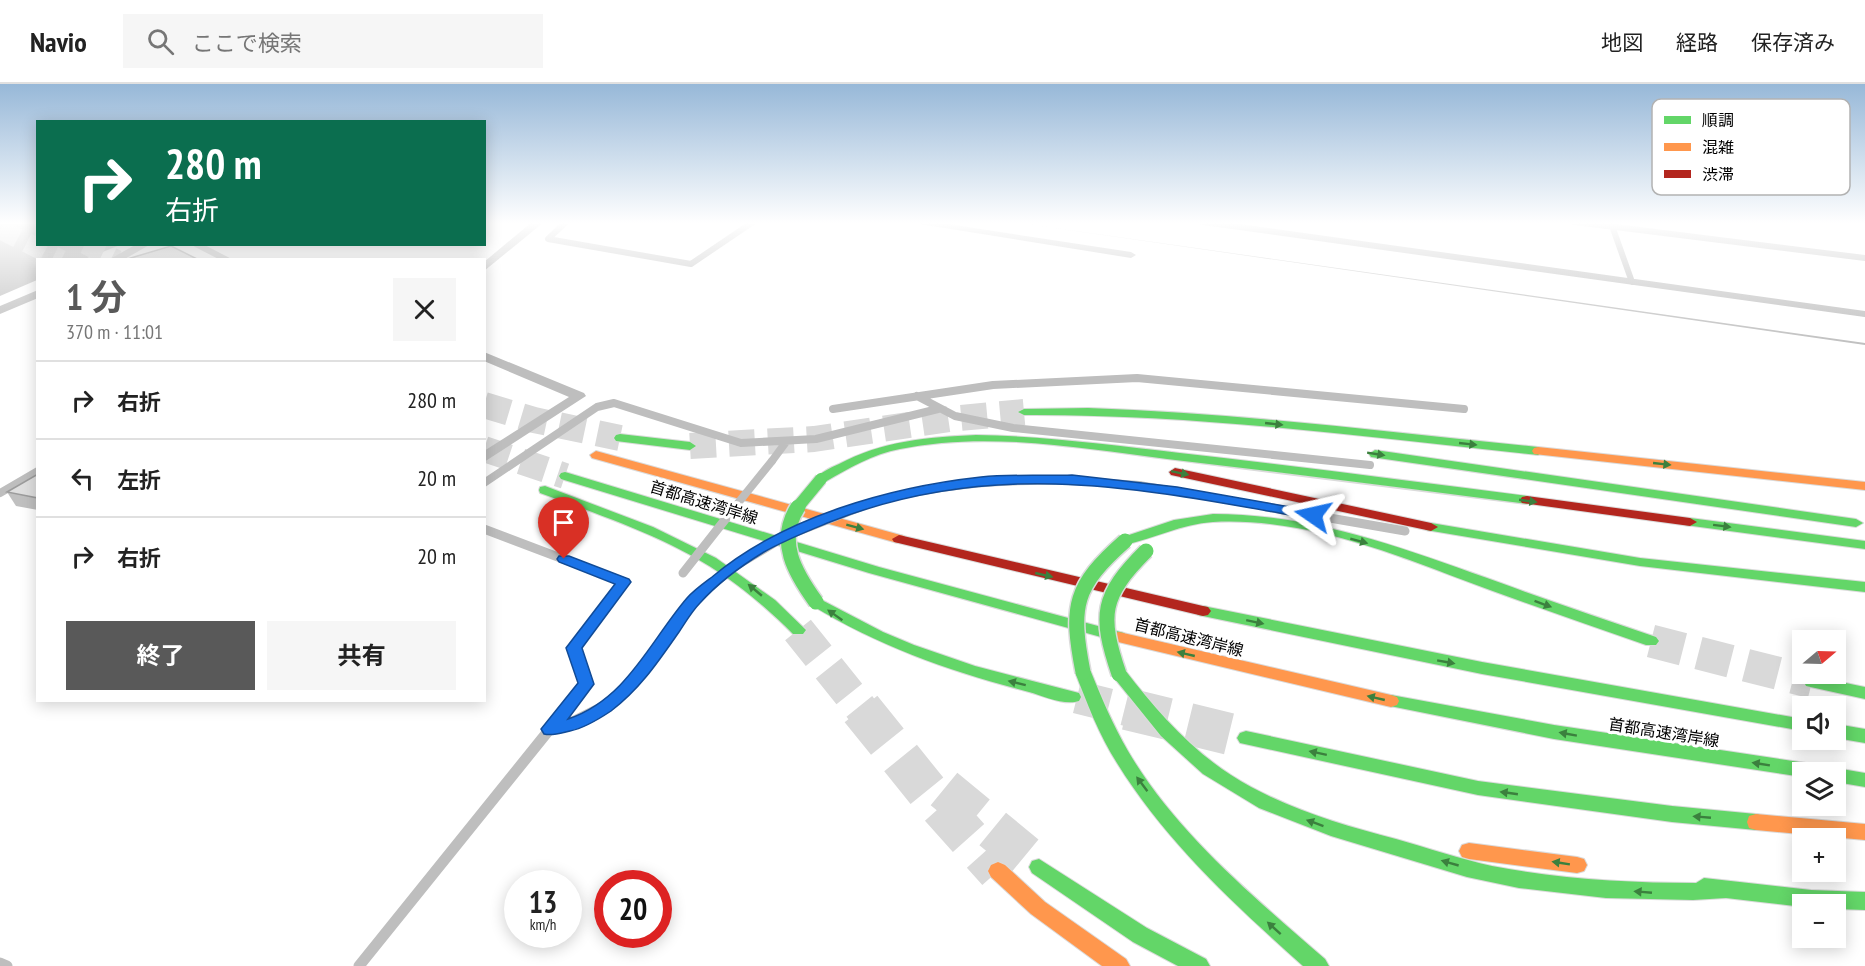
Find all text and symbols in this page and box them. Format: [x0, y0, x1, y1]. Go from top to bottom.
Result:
search box [123, 14, 543, 68]
text: Navio [30, 23, 87, 60]
icon: search [144, 25, 177, 58]
text: ここで検索 [192, 29, 302, 57]
text: 地図 [1601, 29, 1643, 56]
text: 経路 [1676, 29, 1718, 56]
text: 保存済み [1751, 29, 1835, 56]
legend [1652, 99, 1850, 195]
text: 順調 [1702, 110, 1734, 130]
text: 280 m [165, 136, 262, 191]
text: 混雑 [1702, 137, 1734, 157]
icon: right [66, 144, 144, 222]
text: 渋滞 [1702, 164, 1734, 184]
text: 右折 [165, 193, 219, 227]
text: 1 分 [66, 273, 127, 320]
button: close [393, 278, 456, 341]
text: 370 m · 11:01 [66, 319, 163, 345]
icon: right [66, 384, 99, 417]
text: 280 m [407, 386, 456, 414]
text: 右折 [117, 388, 161, 416]
one-way arrow [1265, 420, 1284, 429]
one-way arrow [1459, 439, 1478, 449]
one-way arrow [1367, 449, 1386, 458]
one-way arrow [1653, 459, 1672, 469]
icon: left [66, 462, 99, 495]
text: 20 m [417, 464, 456, 492]
text: 左折 [117, 466, 161, 494]
one-way arrow [1171, 469, 1189, 479]
street label: 首都高速湾岸線 [648, 476, 760, 528]
position arrow [1281, 483, 1345, 547]
one-way arrow [1519, 496, 1538, 505]
pin [538, 497, 589, 559]
icon: arrive [547, 506, 580, 539]
one-way arrow [1712, 521, 1731, 531]
one-way arrow [846, 523, 864, 533]
one-way arrow [1350, 536, 1368, 546]
icon: right [66, 540, 99, 573]
text: 20 m [417, 542, 456, 570]
text: 右折 [117, 544, 161, 572]
one-way arrow [1035, 570, 1053, 580]
one-way arrow [748, 584, 763, 597]
one-way arrow [1534, 600, 1552, 609]
one-way arrow [827, 609, 843, 621]
street label: 首都高速湾岸線 [1132, 614, 1246, 660]
one-way arrow [1245, 618, 1264, 627]
button: 終了 [66, 621, 255, 690]
button: 共有 [267, 621, 456, 690]
north arrow [1792, 630, 1846, 684]
map controls [1792, 630, 1846, 948]
one-way arrow [1177, 648, 1196, 658]
one-way arrow [1436, 658, 1455, 667]
one-way arrow [1007, 677, 1026, 687]
one-way arrow [1367, 692, 1386, 702]
button: sound [1792, 696, 1846, 750]
street label: 首都高速湾岸線 [1607, 713, 1721, 751]
one-way arrow [1558, 729, 1577, 738]
one-way arrow [1309, 748, 1327, 758]
one-way arrow [1751, 759, 1770, 768]
button: layers [1792, 762, 1846, 816]
one-way arrow [1137, 777, 1149, 792]
one-way arrow [1499, 788, 1518, 797]
one-way arrow [1693, 812, 1712, 822]
one-way arrow [1306, 818, 1324, 827]
button: + [1792, 828, 1846, 882]
one-way arrow [1441, 857, 1460, 867]
one-way arrow [1552, 858, 1571, 867]
speed limit sign: 20 [594, 870, 672, 948]
text: 13 [529, 882, 557, 921]
one-way arrow [1633, 887, 1652, 897]
button: − [1792, 894, 1846, 948]
text: km/h [530, 915, 556, 934]
one-way arrow [1267, 922, 1282, 935]

